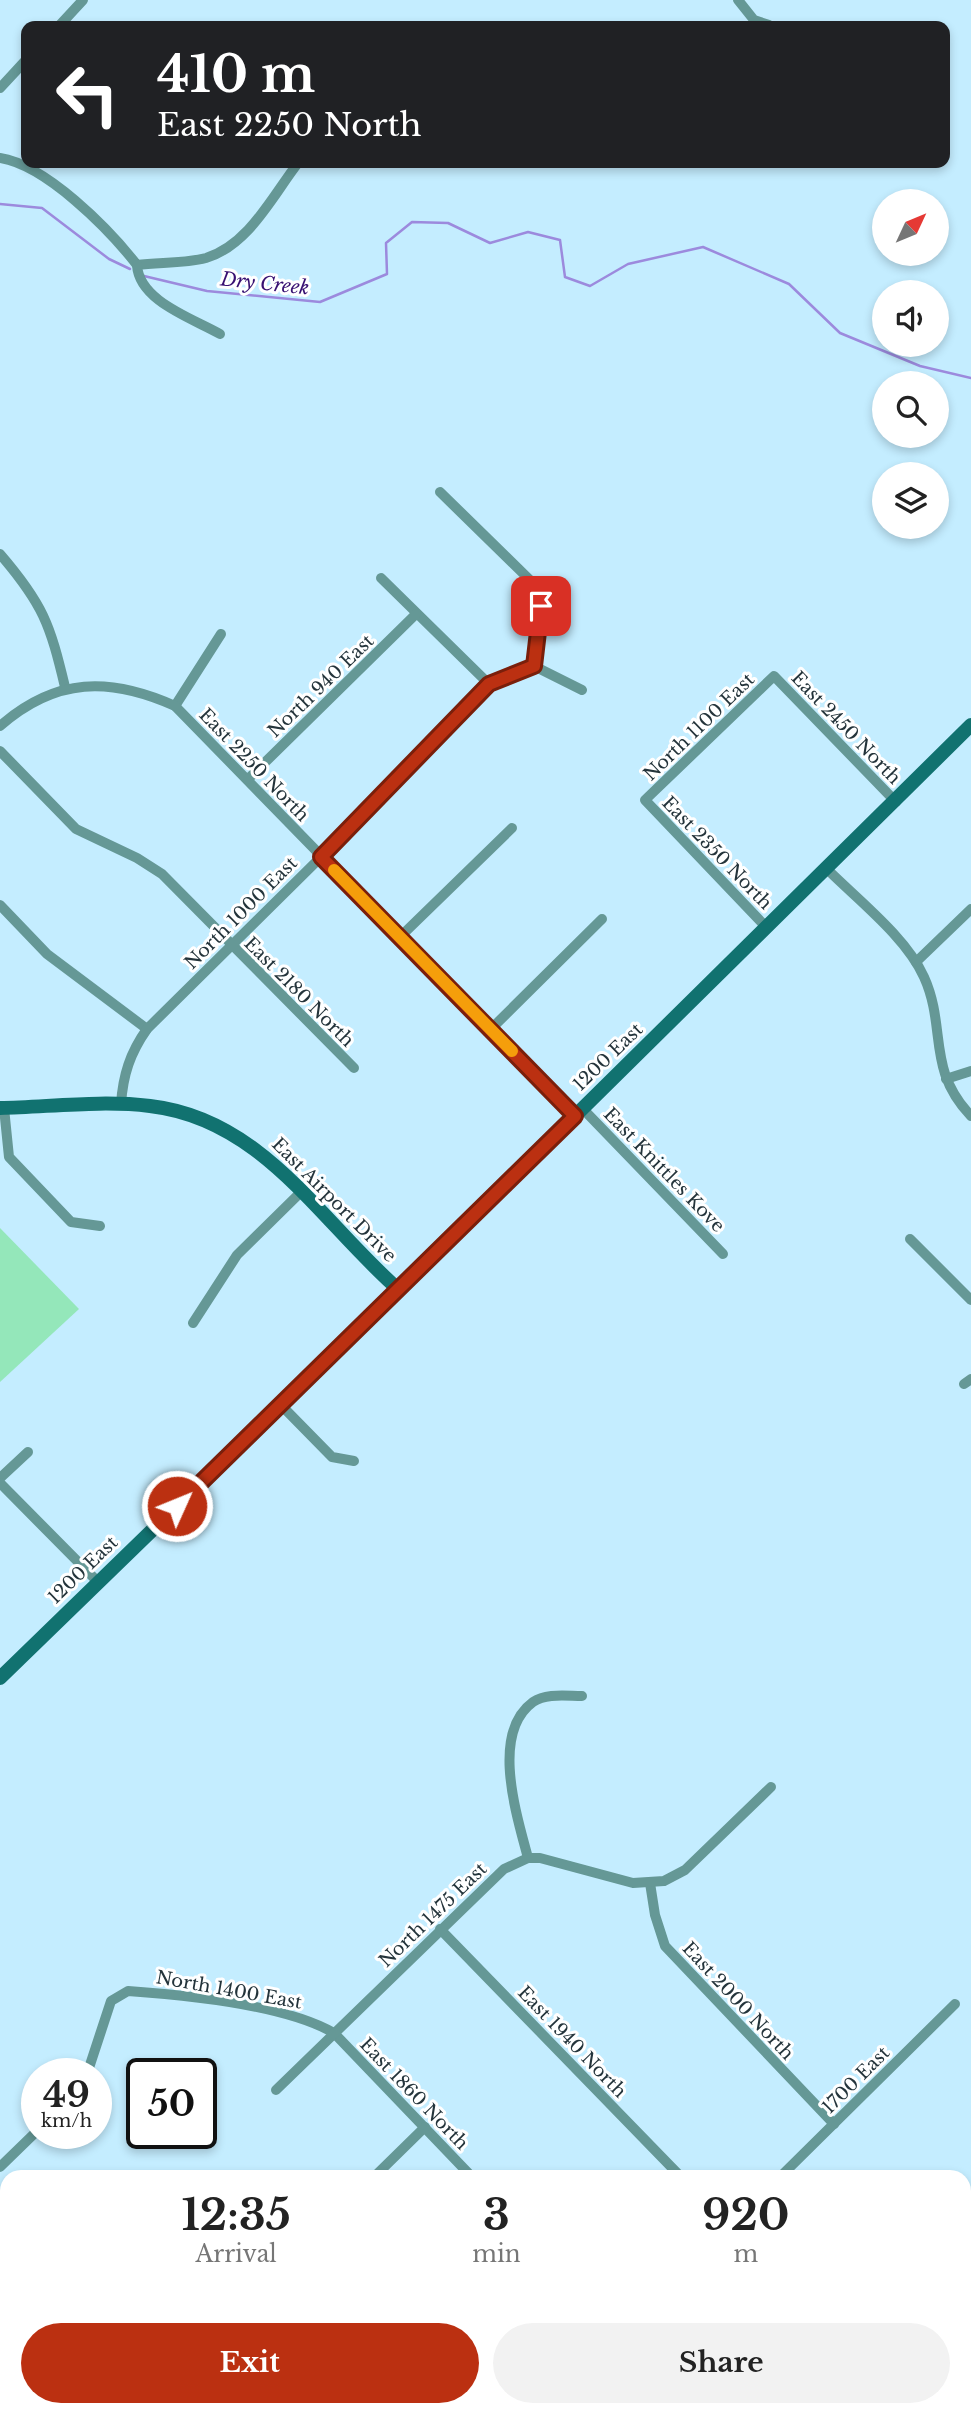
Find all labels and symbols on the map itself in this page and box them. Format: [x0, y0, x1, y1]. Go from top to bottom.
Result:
north arrow [872, 189, 948, 266]
water label: Dry Creek [218, 267, 310, 300]
pin [511, 576, 571, 636]
street label: North 940 East [264, 630, 379, 742]
street label: East 2450 North [787, 667, 905, 789]
street label: North 1100 East [639, 668, 759, 785]
street label: East 2250 North [194, 704, 314, 826]
street label: East 2350 North [657, 792, 777, 914]
street label: North 1000 East [180, 852, 302, 974]
street label: East 2180 North [239, 932, 359, 1052]
street label: 1200 East [569, 1018, 647, 1095]
street label: East Knittles Kove [599, 1103, 729, 1237]
street label: East Airport Drive [267, 1133, 401, 1267]
position arrow [140, 1469, 214, 1543]
street label: 1200 East [44, 1531, 122, 1608]
street label: North 1475 East [375, 1858, 492, 1972]
street label: East 2000 North [678, 1937, 798, 2065]
street label: North 1400 East [154, 1966, 304, 2014]
street label: East 1940 North [513, 1982, 631, 2102]
street label: East 1860 North [355, 2034, 473, 2154]
street label: 1700 East [818, 2042, 894, 2118]
speed limit sign: 50 [126, 2058, 217, 2149]

